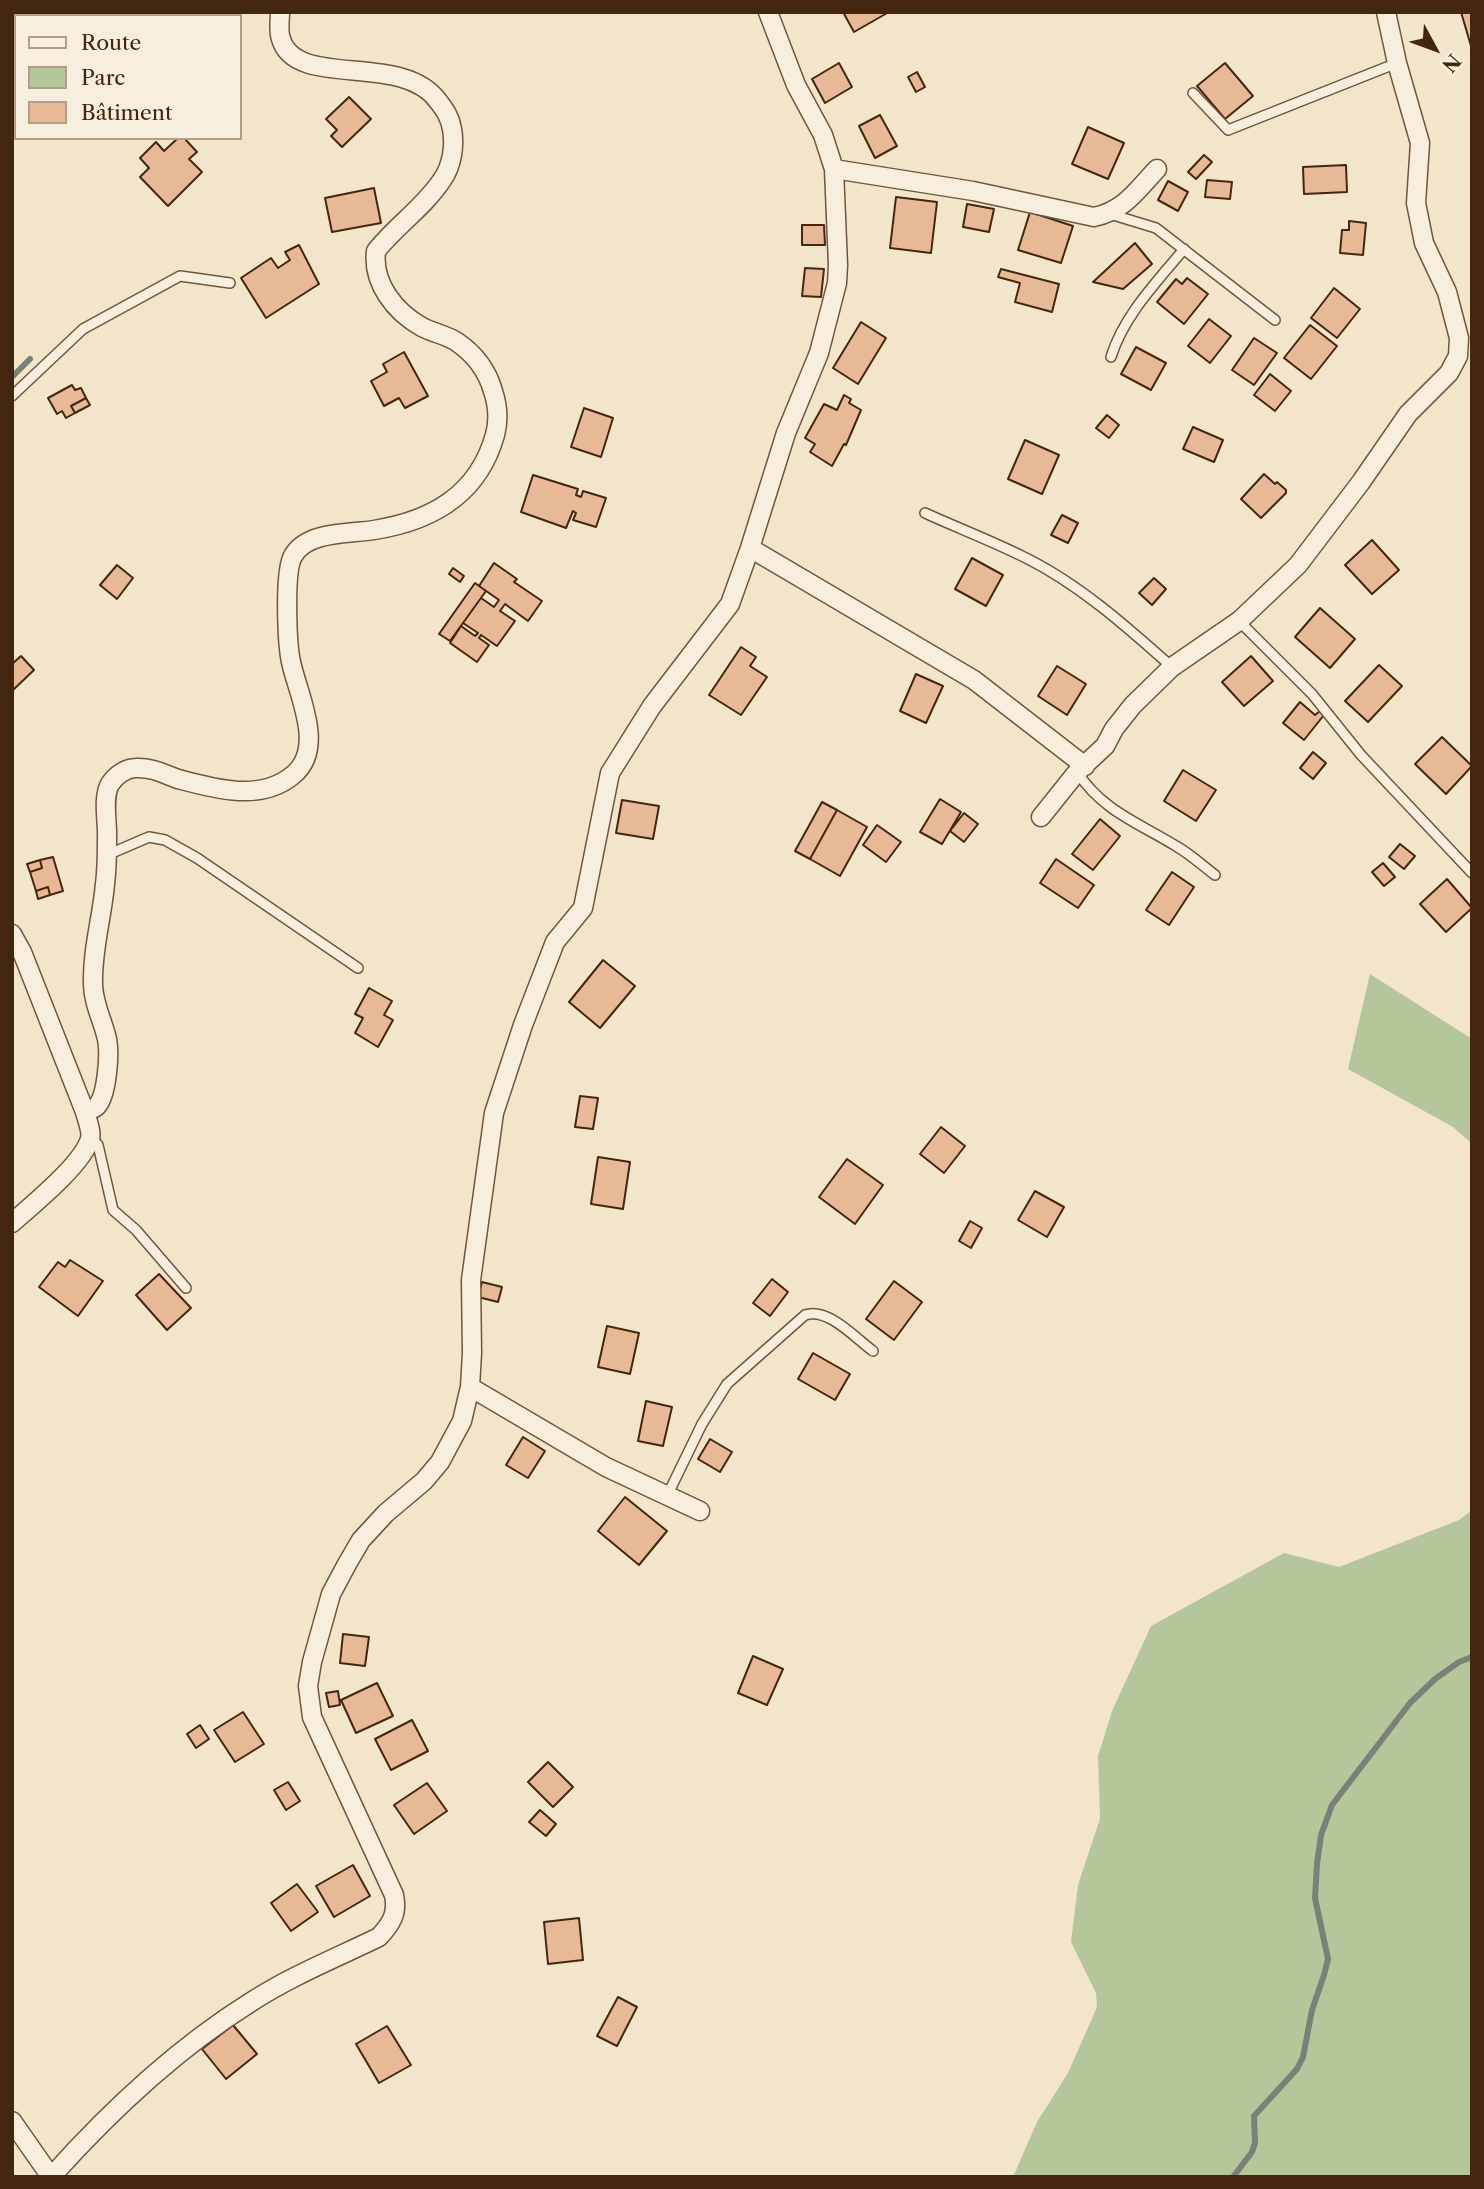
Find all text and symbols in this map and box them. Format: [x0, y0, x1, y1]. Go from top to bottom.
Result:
legend [14, 14, 242, 140]
north arrow [1400, 14, 1470, 84]
text: Route [81, 30, 141, 55]
text: N [1437, 49, 1465, 77]
text: Parc [81, 65, 125, 90]
text: Bâtiment [81, 100, 172, 125]

